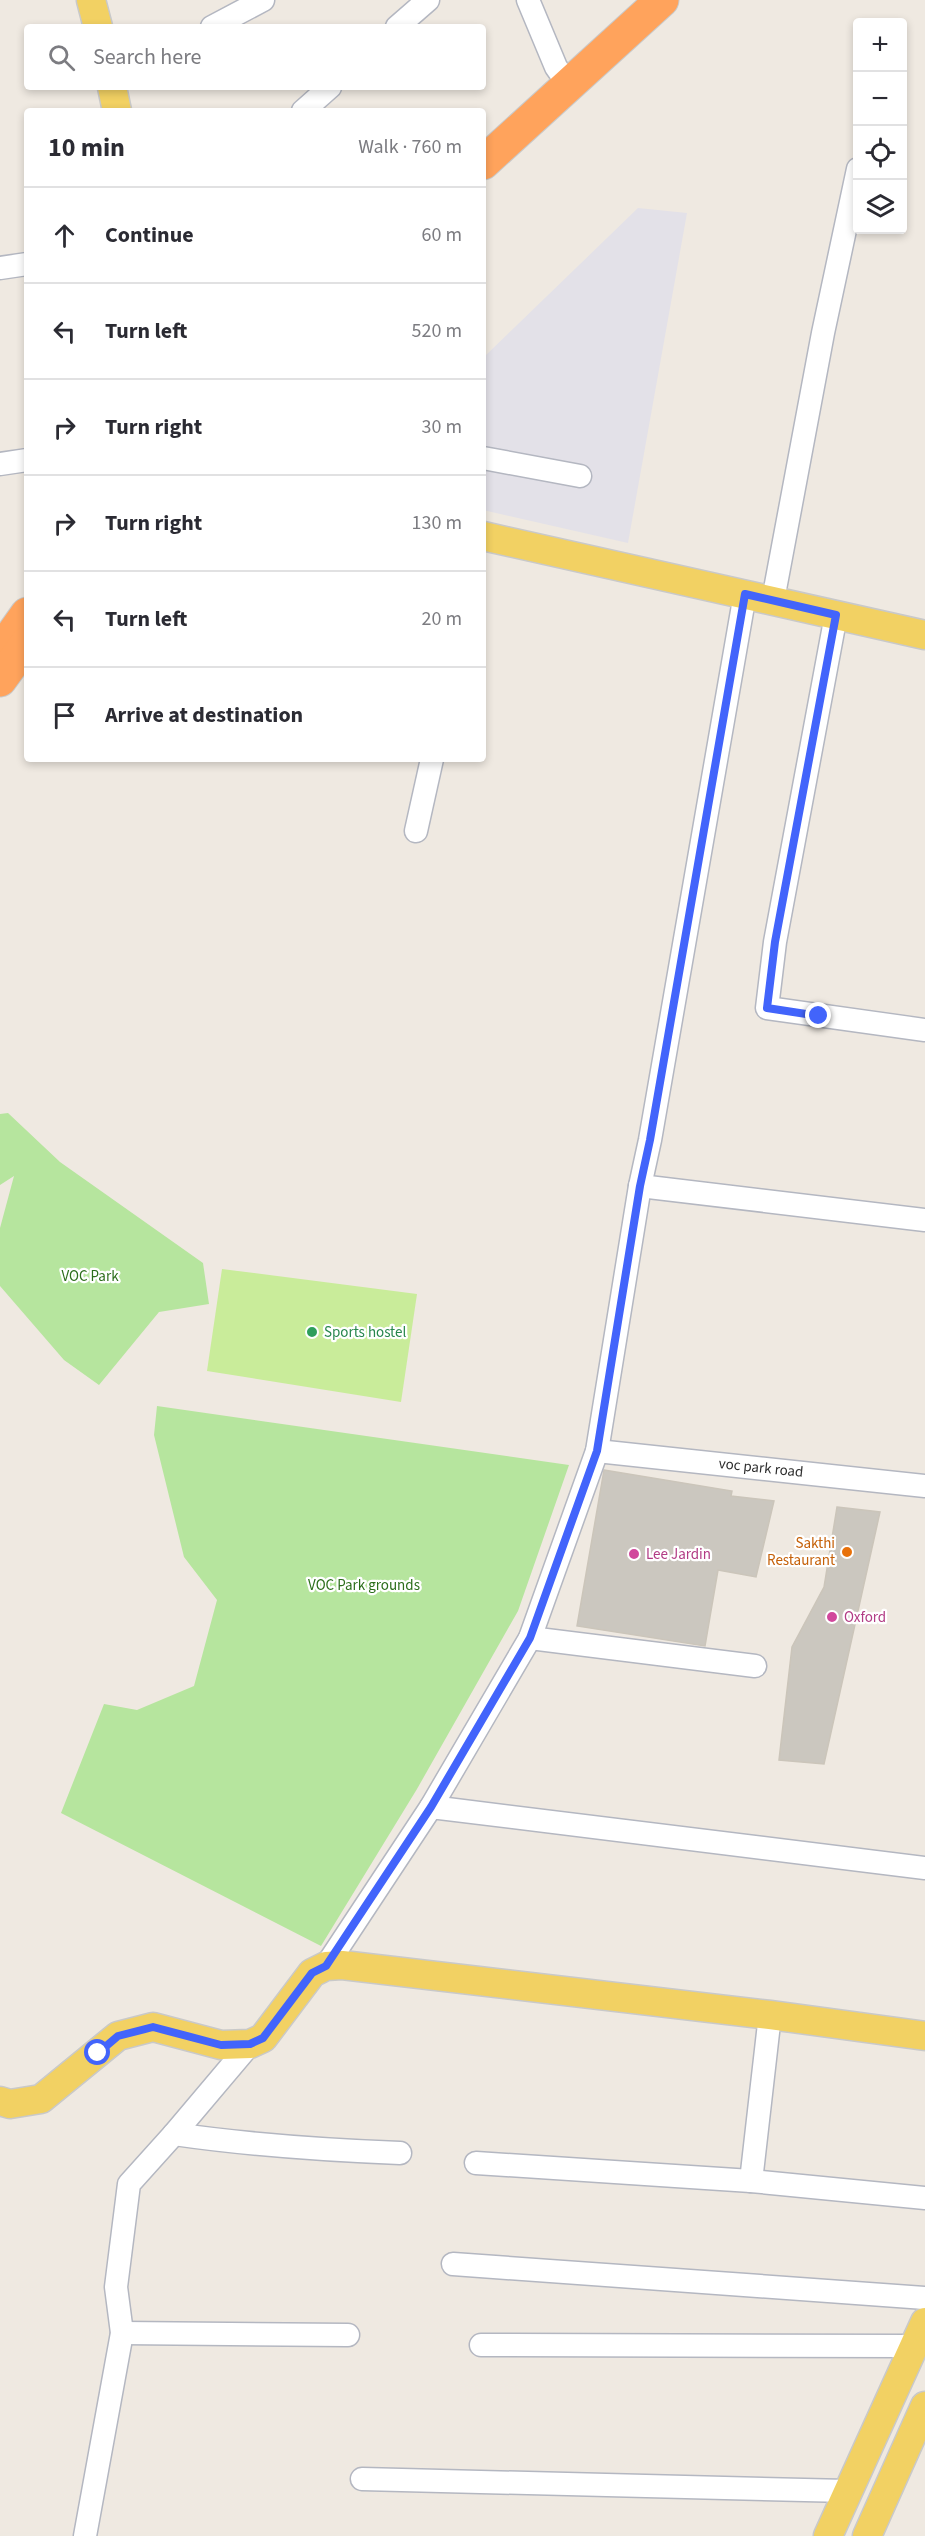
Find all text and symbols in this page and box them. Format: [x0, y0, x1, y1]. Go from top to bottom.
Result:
map controls [853, 18, 907, 234]
button: + [853, 18, 907, 72]
search box [24, 24, 486, 90]
icon: search [45, 41, 78, 74]
text: Search here [93, 41, 201, 73]
button: − [853, 72, 907, 126]
button: locate [853, 126, 907, 180]
text: 10 min [48, 129, 125, 166]
text: Walk · 760 m [358, 133, 462, 161]
button: layers [853, 180, 907, 234]
icon: ahead [48, 219, 81, 252]
text: Continue [105, 219, 194, 251]
text: 60 m [422, 221, 462, 249]
icon: left [48, 315, 81, 348]
text: Turn left [105, 315, 187, 347]
text: 520 m [412, 317, 462, 345]
icon: right [48, 411, 81, 444]
text: Turn right [105, 411, 202, 443]
text: 30 m [422, 413, 462, 441]
icon: right [48, 507, 81, 540]
text: Turn right [105, 507, 202, 539]
text: 130 m [412, 509, 462, 537]
icon: left [48, 603, 81, 636]
text: Turn left [105, 603, 187, 635]
text: 20 m [422, 605, 462, 633]
icon: arrive [48, 699, 81, 732]
text: Arrive at destination [105, 699, 303, 731]
route end [805, 1002, 831, 1028]
park label: VOC Park [61, 1266, 119, 1287]
place label: Sports hostel [324, 1322, 406, 1343]
marker: Sports hostel [305, 1325, 319, 1339]
street label: voc park road [718, 1453, 804, 1483]
place label: Sakthi Restaurant [767, 1533, 835, 1571]
place label: Lee Jardin [646, 1544, 711, 1565]
marker: Sakthi Restaurant [840, 1545, 854, 1559]
marker: Lee Jardin [627, 1547, 641, 1561]
park label: VOC Park grounds [308, 1575, 420, 1596]
place label: Oxford [844, 1607, 886, 1628]
marker: Oxford [825, 1610, 839, 1624]
route start [84, 2039, 110, 2065]

